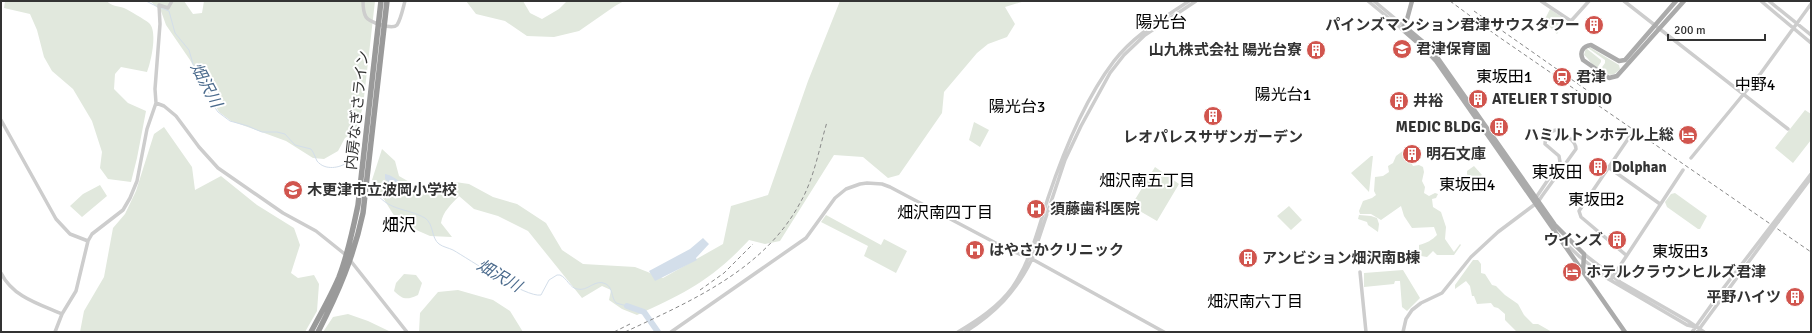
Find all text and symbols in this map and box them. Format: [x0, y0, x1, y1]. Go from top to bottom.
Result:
district label: 陽光台 [1136, 12, 1187, 33]
building icon: パインズマンション君津サウスタワー [1583, 14, 1605, 36]
place label: パインズマンション君津サウスタワー [1325, 16, 1580, 34]
scale bar [1668, 16, 1765, 42]
text: 200 m [1674, 23, 1706, 38]
school or university icon: 君津保育園 [1391, 38, 1413, 60]
building icon: 山九株式会社 陽光台寮 [1305, 39, 1327, 61]
place label: 君津保育園 [1416, 40, 1491, 58]
place label: 山九株式会社 陽光台寮 [1149, 41, 1302, 59]
street label: 内房なぎさライン [342, 49, 372, 171]
water label: 畑沢川 [186, 59, 227, 113]
station icon: 君津 [1551, 66, 1573, 88]
district label: 東坂田1 [1476, 67, 1532, 87]
place label: 君津 [1576, 68, 1606, 86]
district label: 中野4 [1735, 75, 1776, 95]
district label: 陽光台1 [1255, 85, 1311, 105]
building icon: ATELIER T STUDIO [1467, 88, 1489, 110]
building icon: 井裕 [1388, 90, 1410, 112]
place label: ATELIER T STUDIO [1492, 90, 1612, 108]
place label: 井裕 [1413, 92, 1444, 110]
district label: 陽光台3 [989, 97, 1045, 117]
building icon: レオパレスサザンガーデン [1202, 105, 1224, 127]
building icon: MEDIC BLDG. [1488, 116, 1510, 138]
place label: MEDIC BLDG. [1396, 118, 1485, 136]
hotel icon: ハミルトンホテル上総 [1677, 124, 1699, 146]
place label: ハミルトンホテル上総 [1524, 126, 1674, 144]
place label: レオパレスサザンガーデン [1123, 128, 1303, 146]
building icon: 明石文庫 [1401, 143, 1423, 165]
place label: 明石文庫 [1426, 145, 1486, 163]
building icon: Dolphan [1587, 156, 1609, 178]
place label: Dolphan [1612, 158, 1667, 176]
district label: 東坂田 [1532, 162, 1583, 183]
district label: 畑沢南五丁目 [1099, 171, 1195, 191]
district label: 東坂田4 [1439, 175, 1496, 195]
school or university icon: 木更津市立波岡小学校 [282, 179, 304, 201]
place label: 木更津市立波岡小学校 [307, 181, 457, 199]
district label: 東坂田2 [1568, 190, 1624, 210]
hospital icon: 須藤歯科医院 [1025, 198, 1047, 220]
place label: 須藤歯科医院 [1050, 200, 1140, 218]
district label: 畑沢南四丁目 [897, 203, 993, 223]
district label: 畑沢 [382, 215, 416, 236]
building icon: ウインズ [1606, 229, 1628, 251]
place label: ウインズ [1543, 231, 1603, 249]
hospital icon: はやさかクリニック [964, 239, 986, 261]
place label: はやさかクリニック [989, 241, 1124, 259]
district label: 東坂田3 [1652, 242, 1708, 262]
building icon: アンビション畑沢南B棟 [1237, 247, 1259, 269]
place label: アンビション畑沢南B棟 [1262, 249, 1421, 267]
water label: 畑沢川 [473, 255, 527, 298]
hotel icon: ホテルクラウンヒルズ君津 [1561, 261, 1583, 283]
place label: ホテルクラウンヒルズ君津 [1586, 263, 1766, 281]
building icon: 平野ハイツ [1784, 286, 1806, 308]
place label: 平野ハイツ [1706, 288, 1781, 306]
district label: 畑沢南六丁目 [1207, 292, 1303, 312]

